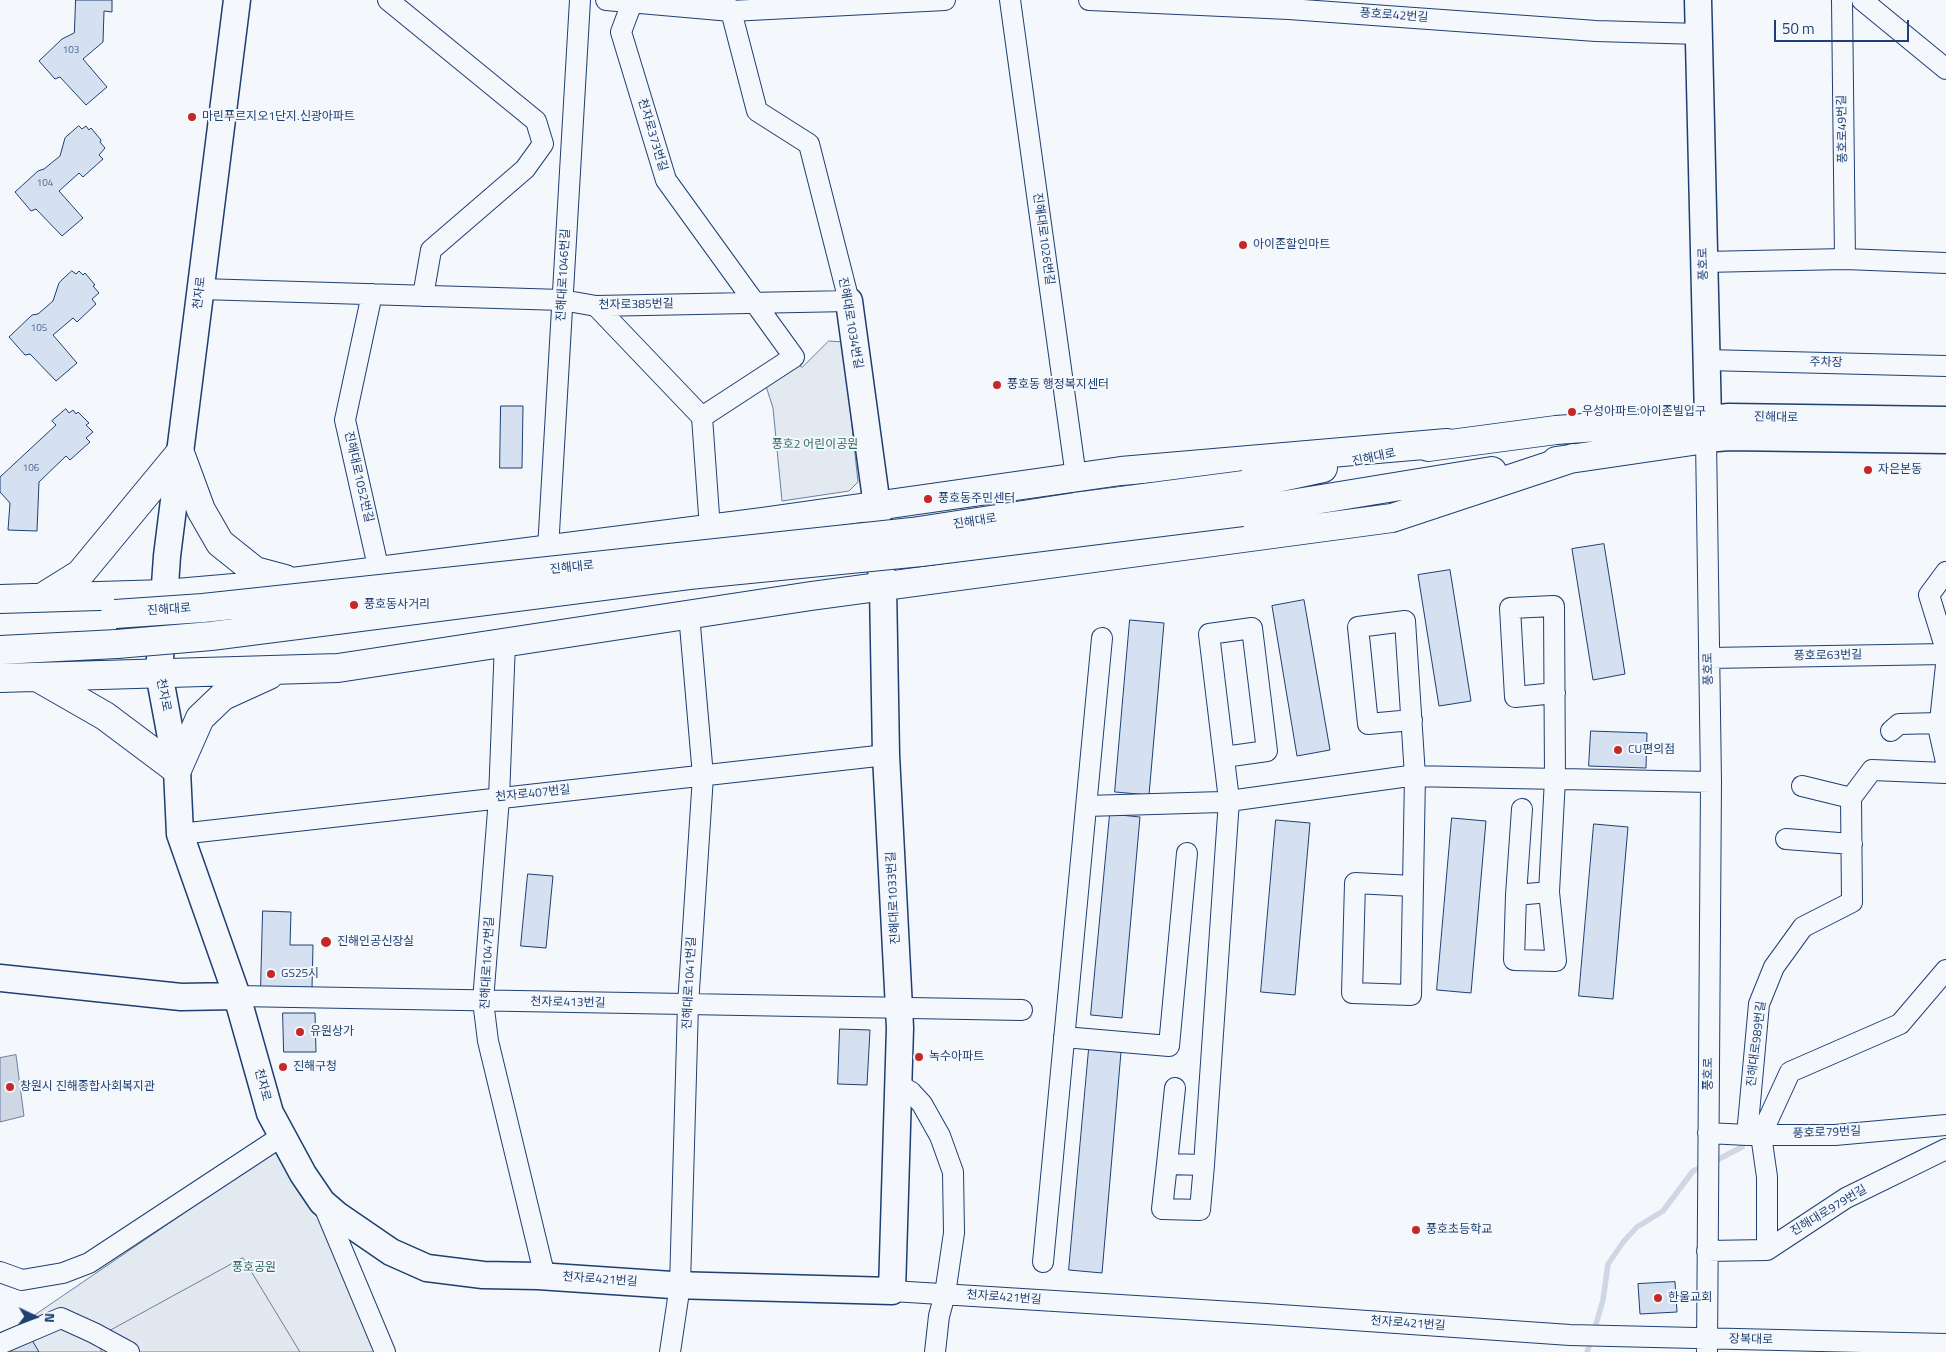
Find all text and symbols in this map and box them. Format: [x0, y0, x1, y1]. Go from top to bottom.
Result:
street label: 풍호로42번길 [1359, 6, 1429, 26]
scale bar [1776, 10, 1911, 42]
text: 50 m [1782, 17, 1815, 40]
house number: 103 [63, 45, 79, 57]
street label: 풍호로49번길 [1835, 95, 1851, 163]
street label: 천자로373번길 [634, 97, 670, 173]
place label: 마린푸르지오1단지.신광아파트 [202, 110, 355, 124]
marker: 마린푸르지오1단지.신광아파트 [186, 111, 198, 123]
house number: 104 [37, 178, 53, 190]
street label: 진해대로1026번길 [1029, 192, 1057, 286]
street label: 진해대로1046번길 [554, 228, 574, 322]
place label: 아이존할인마트 [1253, 238, 1330, 252]
marker: 아이존할인마트 [1237, 239, 1249, 251]
street label: 풍호로 [1697, 247, 1711, 281]
street label: 천자로 [191, 276, 209, 310]
street label: 진해대로1034번길 [835, 276, 865, 370]
street label: 천자로385번길 [598, 297, 674, 313]
house number: 105 [31, 323, 47, 335]
street label: 주차장 [1809, 356, 1843, 370]
place label: 풍호동 행정복지센터 [1007, 378, 1109, 392]
marker: 풍호동 행정복지센터 [991, 379, 1003, 391]
place label: 우성아파트.아이존빌입구 [1582, 405, 1706, 419]
marker: 우성아파트.아이존빌입구 [1566, 406, 1578, 418]
street label: 진해대로 [1754, 410, 1798, 426]
street label: 진해대로1052번길 [341, 430, 375, 524]
park label: 풍호2 어린이공원 [772, 438, 858, 452]
street label: 진해대로 [1351, 446, 1397, 470]
house number: 106 [23, 463, 39, 475]
place label: 자은본동 [1878, 463, 1922, 477]
marker: 자은본동 [1862, 464, 1874, 476]
place label: 풍호동주민센터 [938, 492, 1015, 506]
marker: 풍호동주민센터 [922, 493, 934, 505]
street label: 진해대로 [952, 511, 998, 533]
street label: 진해대로 [549, 559, 595, 577]
place label: 풍호동사거리 [364, 598, 430, 612]
marker: 풍호동사거리 [348, 599, 360, 611]
street label: 진해대로 [146, 601, 192, 619]
street label: 풍호로63번길 [1794, 648, 1862, 664]
street label: 풍호로 [1702, 652, 1716, 686]
street label: 천자로 [153, 677, 173, 713]
place label: CU편의점 [1628, 743, 1675, 757]
marker: CU편의점 [1612, 744, 1624, 756]
street label: 천자로407번길 [495, 783, 571, 805]
street label: 진해대로1033번길 [884, 851, 904, 945]
street label: 진해대로1047번길 [478, 916, 498, 1010]
marker: 진해인공신장실 [319, 935, 333, 949]
place label: 진해인공신장실 [337, 935, 414, 949]
street label: 진해대로1041번길 [680, 936, 700, 1030]
place label: GS25시 [281, 967, 319, 981]
marker: GS25시 [265, 968, 277, 980]
street label: 천자로413번길 [530, 995, 606, 1011]
street label: 진해대로989번길 [1745, 1000, 1769, 1088]
place label: 유원상가 [310, 1025, 354, 1039]
marker: 유원상가 [294, 1026, 306, 1038]
place label: 녹수아파트 [929, 1050, 984, 1064]
marker: 녹수아파트 [913, 1051, 925, 1063]
street label: 풍호로 [1702, 1057, 1716, 1091]
place label: 진해구청 [293, 1060, 337, 1074]
marker: 진해구청 [277, 1061, 289, 1073]
street label: 천자로 [251, 1067, 273, 1103]
place label: 창원시 진해종합사회복지관 [20, 1080, 155, 1094]
marker: 창원시 진해종합사회복지관 [4, 1081, 16, 1093]
street label: 풍호로79번길 [1792, 1125, 1862, 1141]
street label: 진해대로979번길 [1788, 1183, 1870, 1239]
place label: 풍호초등학교 [1426, 1223, 1492, 1237]
marker: 풍호초등학교 [1410, 1224, 1422, 1236]
park label: 풍호공원 [232, 1261, 276, 1275]
street label: 천자로421번길 [562, 1270, 638, 1290]
street label: 천자로421번길 [966, 1288, 1042, 1308]
place label: 한울교회 [1668, 1291, 1712, 1305]
north arrow [10, 1292, 60, 1342]
marker: 한울교회 [1652, 1292, 1664, 1304]
text: N [40, 1312, 61, 1323]
street label: 천자로421번길 [1370, 1314, 1446, 1334]
street label: 장복대로 [1729, 1332, 1773, 1348]

